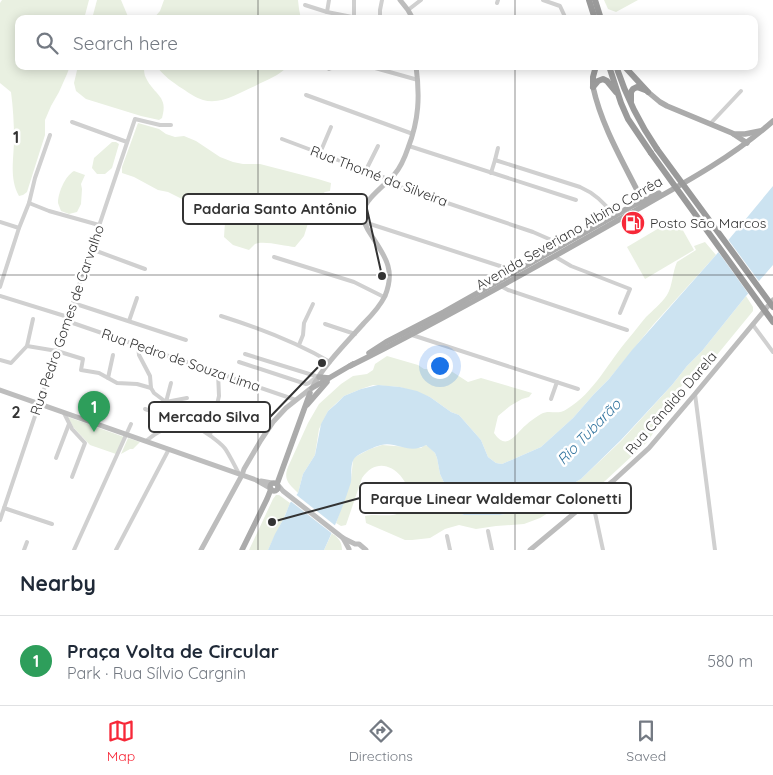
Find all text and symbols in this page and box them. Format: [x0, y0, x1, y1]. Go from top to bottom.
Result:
search box [15, 15, 758, 70]
icon: search [33, 29, 61, 57]
text: Search here [73, 31, 178, 55]
text: 1 [13, 127, 19, 147]
street label: Rua Thomé da Silveira [308, 142, 450, 210]
street label: Avenida Severiano Albino Corrêa [472, 172, 666, 294]
callout: Padaria Santo Antônio [183, 194, 367, 224]
text: Padaria Santo Antônio [193, 199, 357, 218]
fuel station icon: Posto São Marcos [620, 210, 646, 236]
place label: Posto São Marcos [650, 214, 766, 232]
street label: Rua Pedro Gomes de Carvalho [26, 222, 108, 418]
street label: Rua Pedro de Souza Lima [99, 324, 263, 396]
street label: Rua Cândido Darela [621, 348, 721, 458]
your location [427, 353, 453, 379]
pin: 1 [78, 391, 110, 432]
water label: Rio Tubarão [553, 394, 625, 469]
text: 2 [11, 402, 21, 422]
callout: Mercado Silva [149, 402, 270, 432]
text: Mercado Silva [158, 407, 260, 426]
callout: Parque Linear Waldemar Colonetti [360, 483, 631, 513]
text: Parque Linear Waldemar Colonetti [371, 489, 621, 508]
text: Nearby [20, 570, 96, 596]
text: Praça Volta de Circular [67, 639, 279, 663]
text: 1 [33, 651, 39, 671]
text: 580 m [707, 651, 753, 671]
text: Park · Rua Sílvio Cargnin [67, 663, 246, 683]
tab: Map [107, 717, 135, 765]
tab: Directions [349, 717, 413, 765]
tab: Saved [626, 717, 666, 765]

